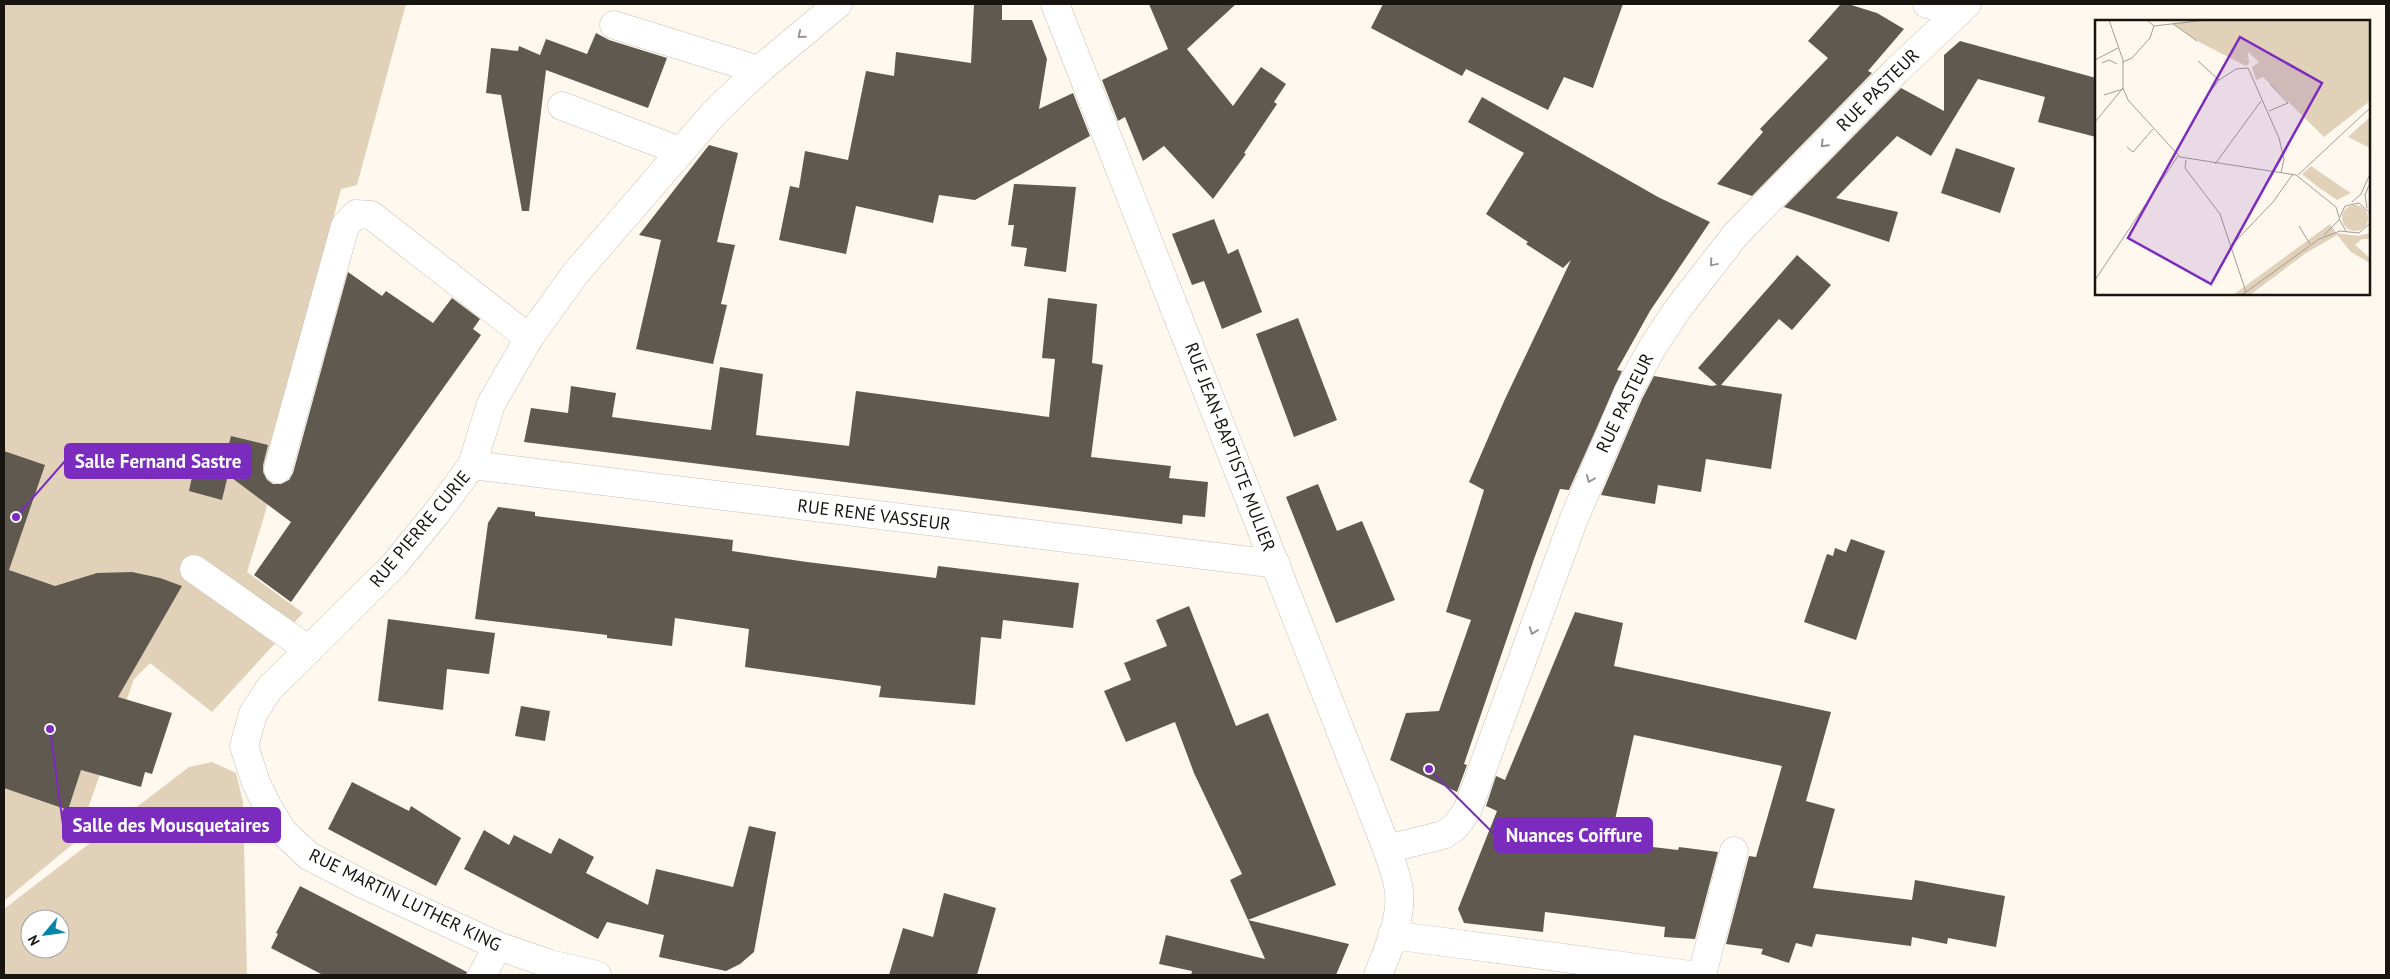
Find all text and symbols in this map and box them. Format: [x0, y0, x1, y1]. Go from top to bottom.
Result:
inset map [2095, 20, 2370, 295]
one-way arrow [797, 29, 806, 38]
street label: RUE PASTEUR [1831, 43, 1924, 136]
one-way arrow [1821, 139, 1830, 148]
one-way arrow [1709, 257, 1718, 266]
street label: RUE JEAN-BAPTISTE MULIER [1180, 339, 1281, 555]
street label: RUE PASTEUR [1591, 349, 1659, 456]
callout: Salle Fernand Sastre [65, 444, 251, 478]
text: Salle Fernand Sastre [75, 449, 241, 473]
street label: RUE PIERRE CURIE [364, 466, 475, 592]
one-way arrow [1585, 474, 1596, 483]
street label: RUE RENÉ VASSEUR [796, 494, 952, 535]
one-way arrow [1529, 626, 1539, 635]
callout: Salle des Mousquetaires [63, 808, 280, 842]
text: Salle des Mousquetaires [72, 813, 270, 837]
callout: Nuances Coiffure [1495, 818, 1652, 852]
text: Nuances Coiffure [1506, 823, 1642, 847]
street label: RUE MARTIN LUTHER KING [305, 843, 505, 956]
north arrow [20, 909, 70, 959]
text: N [24, 932, 44, 949]

